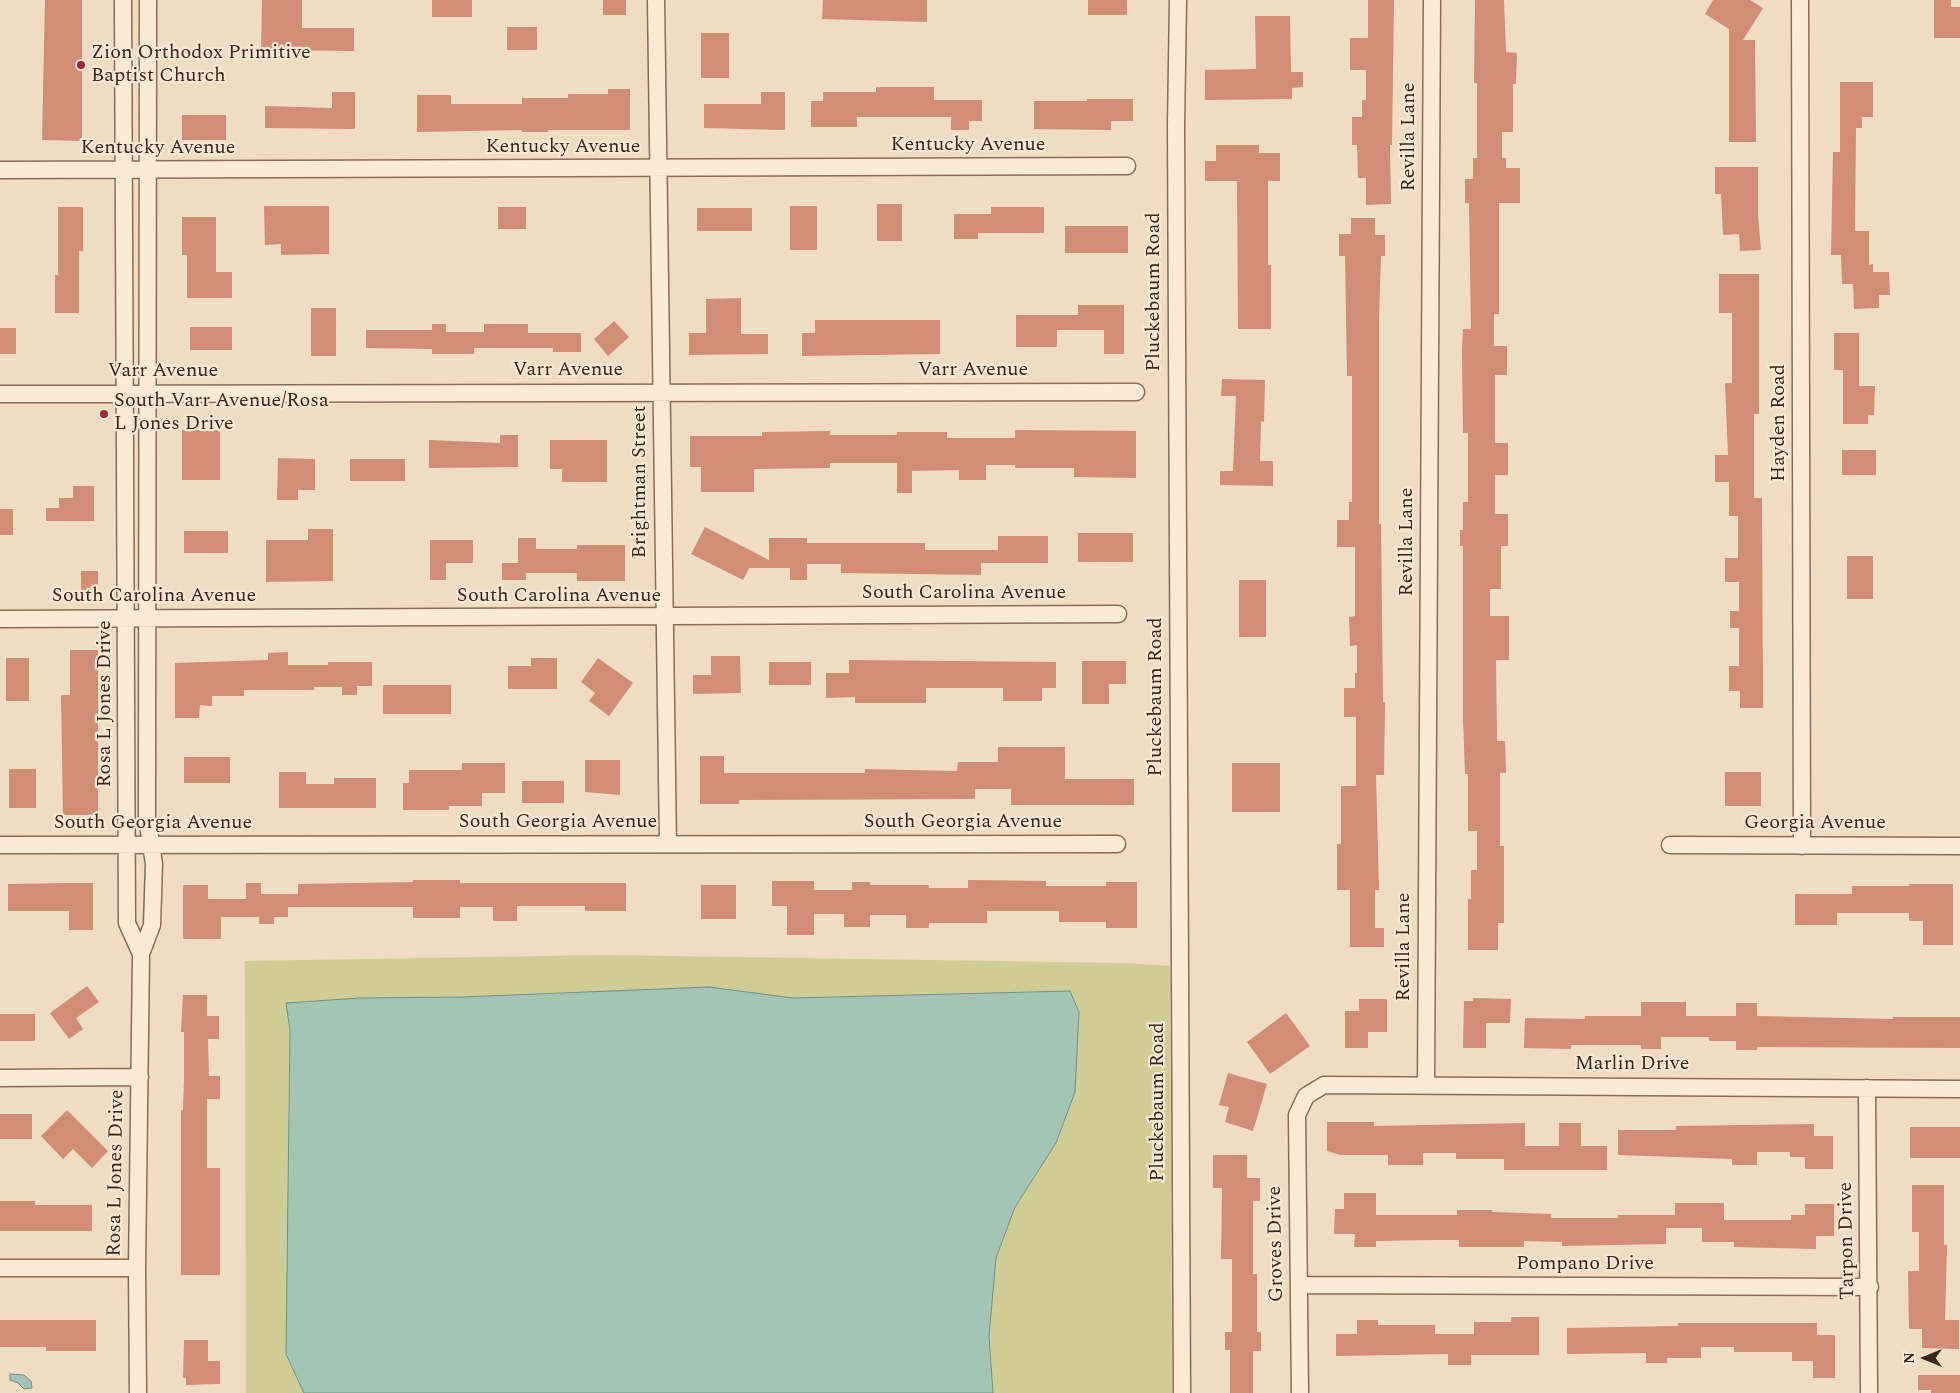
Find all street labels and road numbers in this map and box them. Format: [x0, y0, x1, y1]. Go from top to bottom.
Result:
street label: Revilla Lane [1398, 82, 1422, 192]
street label: Kentucky Avenue [891, 134, 1045, 158]
street label: Kentucky Avenue [486, 136, 640, 160]
street label: Kentucky Avenue [81, 137, 235, 161]
street label: Pluckebaum Road [1143, 212, 1167, 372]
street label: Varr Avenue [513, 359, 623, 383]
street label: Varr Avenue [918, 359, 1028, 383]
street label: Varr Avenue [108, 360, 218, 384]
street label: Hayden Road [1768, 364, 1792, 482]
street label: Brightman Street [629, 406, 653, 558]
street label: Revilla Lane [1396, 487, 1420, 597]
street label: South Carolina Avenue [862, 582, 1066, 606]
street label: South Carolina Avenue [52, 585, 256, 609]
street label: South Carolina Avenue [457, 585, 661, 609]
street label: Pluckebaum Road [1145, 617, 1169, 777]
street label: Rosa L Jones Drive [94, 620, 118, 788]
street label: South Georgia Avenue [459, 811, 657, 835]
street label: South Georgia Avenue [864, 811, 1062, 835]
street label: South Georgia Avenue [54, 812, 252, 836]
street label: Georgia Avenue [1744, 812, 1886, 836]
street label: Revilla Lane [1393, 892, 1417, 1002]
street label: Pluckebaum Road [1147, 1022, 1171, 1182]
street label: Marlin Drive [1575, 1053, 1689, 1077]
street label: Rosa L Jones Drive [104, 1089, 130, 1257]
street label: Tarpon Drive [1835, 1182, 1861, 1300]
street label: Groves Drive [1264, 1186, 1290, 1302]
street label: Pompano Drive [1516, 1253, 1654, 1277]

